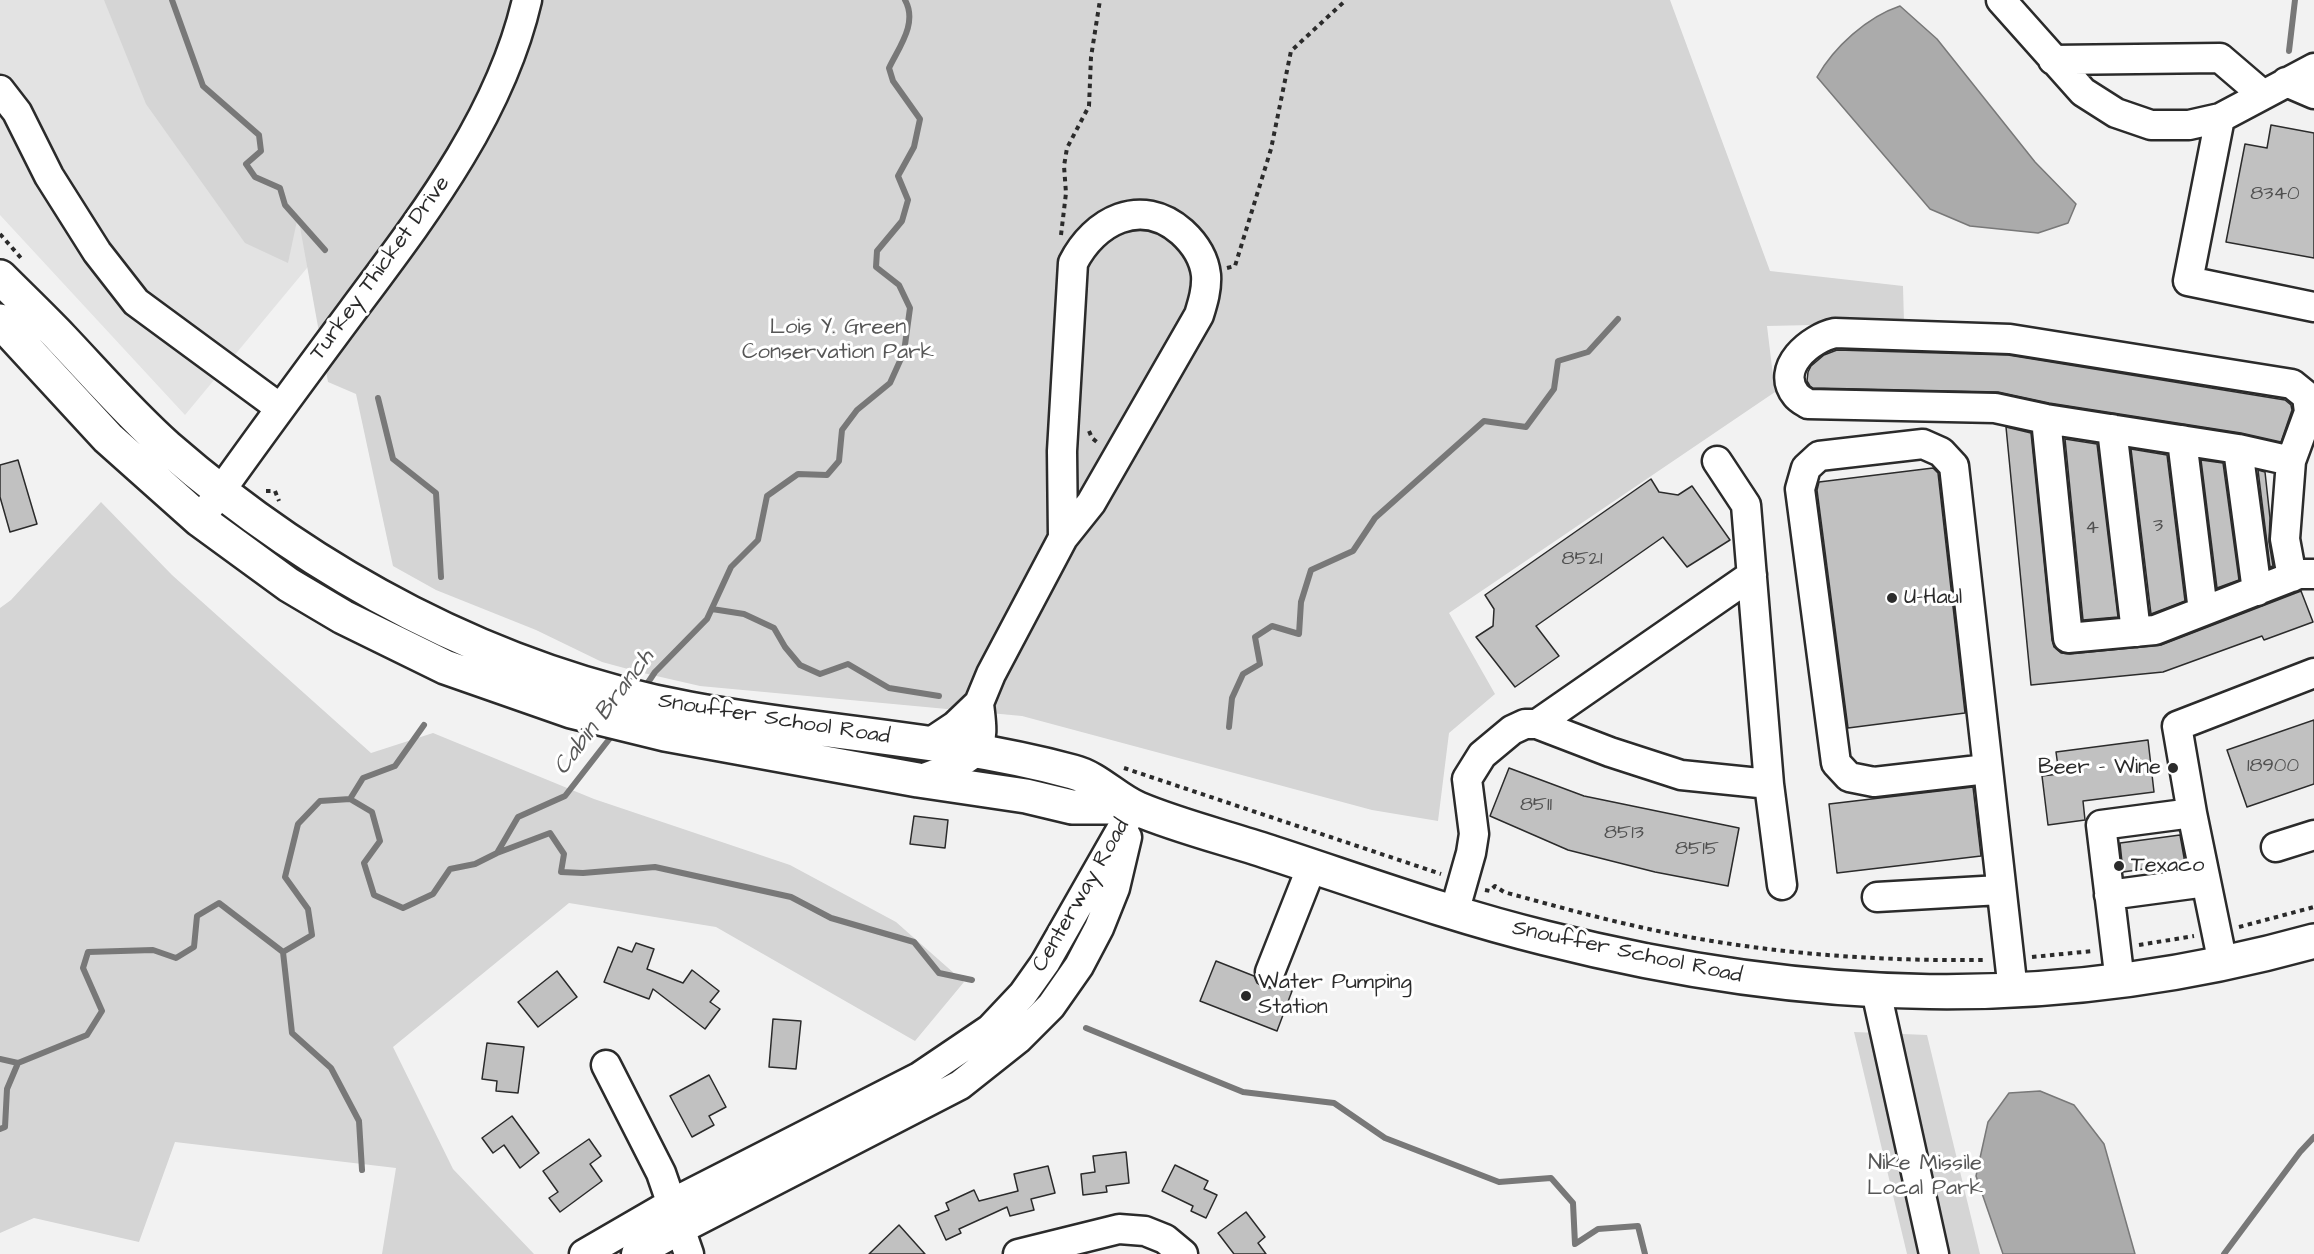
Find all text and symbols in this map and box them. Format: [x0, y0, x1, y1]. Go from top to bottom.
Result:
street label: Turkey Thicket Drive [305, 172, 457, 366]
house number: 8340 [2250, 183, 2300, 207]
park label: Lois Y. Green Conservation Park [742, 315, 934, 366]
house number: 3 [2153, 515, 2163, 539]
house number: 4 [2085, 517, 2099, 541]
house number: 8521 [1561, 548, 1603, 572]
place label: U-Haul [1904, 585, 1962, 611]
marker: U-Haul [1885, 591, 1899, 605]
water label: Cabin Branch [549, 645, 661, 781]
street label: Snouffer School Road [656, 689, 892, 751]
place label: Beer - Wine [2038, 755, 2161, 781]
house number: 18900 [2247, 755, 2299, 779]
marker: Beer - Wine [2166, 761, 2180, 775]
house number: 8511 [1520, 794, 1552, 818]
street label: Centerway Road [1028, 815, 1136, 977]
house number: 8513 [1604, 822, 1644, 846]
house number: 8515 [1675, 838, 1719, 862]
place label: Texaco [2131, 853, 2204, 879]
marker: Texaco [2112, 859, 2126, 873]
street label: Snouffer School Road [1510, 916, 1744, 990]
place label: Water Pumping Station [1258, 970, 1412, 1022]
marker: Water Pumping Station [1239, 989, 1253, 1003]
park label: Nike Missile Local Park [1867, 1151, 1983, 1202]

